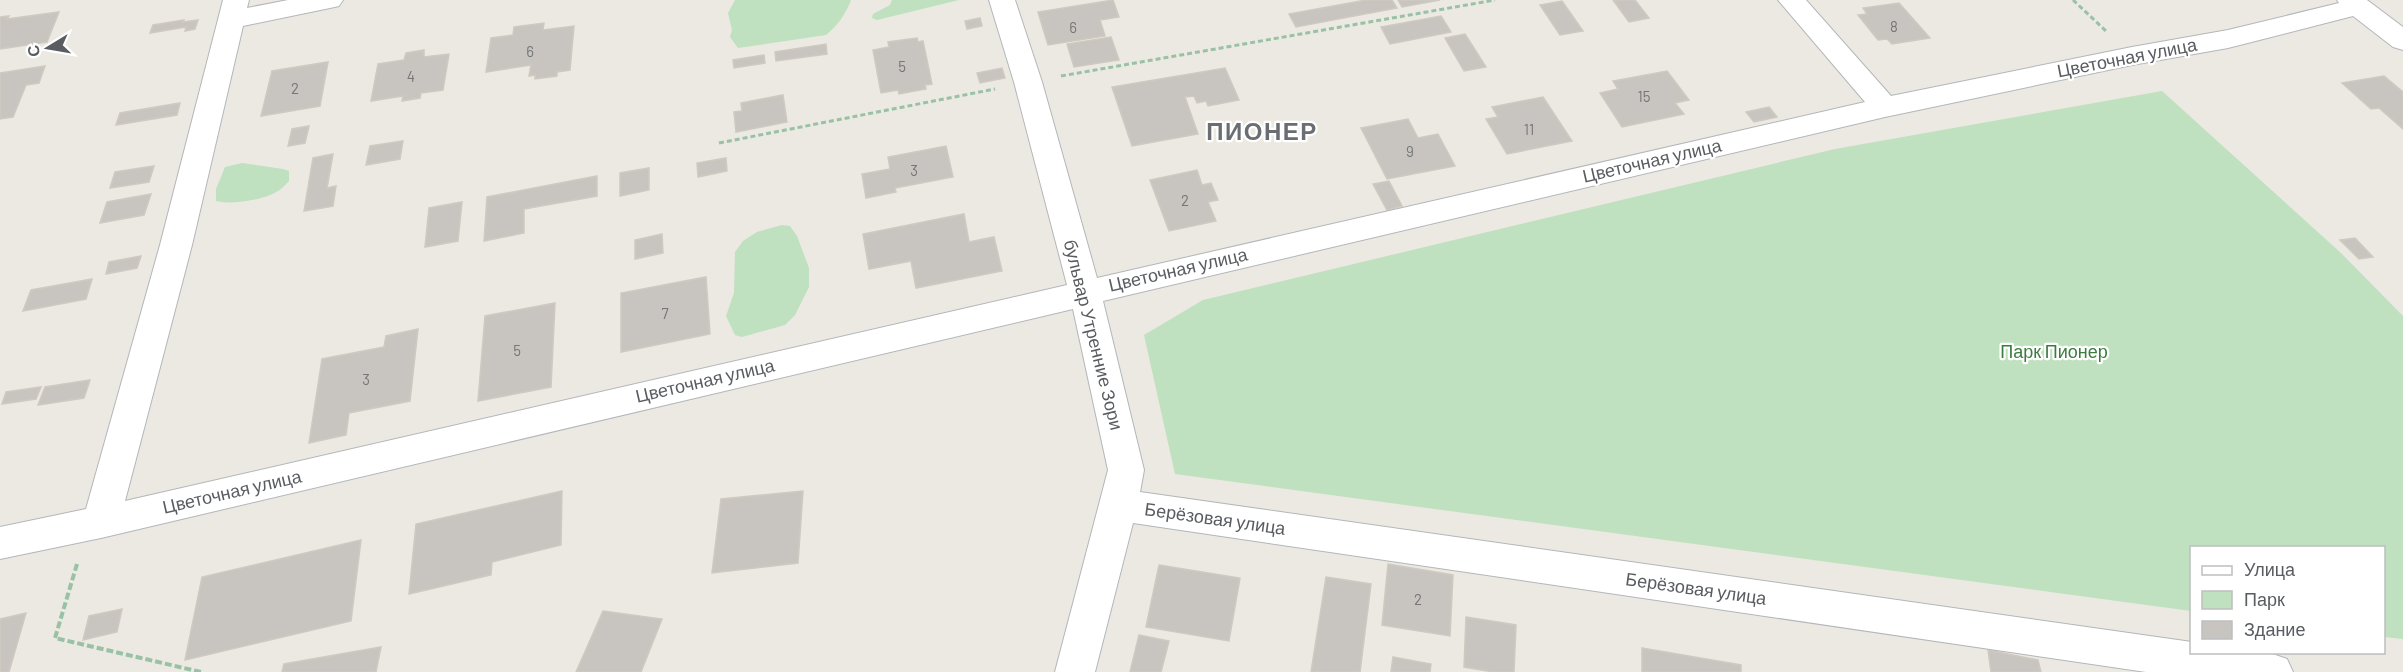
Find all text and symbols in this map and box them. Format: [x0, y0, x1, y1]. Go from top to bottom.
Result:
house number: 8 [1890, 17, 1898, 35]
north arrow [18, 18, 78, 78]
house number: 6 [1069, 18, 1077, 36]
street label: Цветочная улица [2055, 32, 2200, 81]
house number: 6 [526, 42, 534, 60]
text: С [22, 43, 43, 58]
house number: 5 [898, 57, 906, 75]
house number: 4 [407, 67, 415, 85]
house number: 2 [291, 79, 299, 97]
house number: 15 [1638, 87, 1650, 105]
district label: ПИОНЕР [1206, 116, 1318, 145]
house number: 11 [1524, 120, 1534, 138]
street label: Цветочная улица [1580, 133, 1724, 187]
house number: 9 [1406, 142, 1414, 160]
house number: 3 [910, 161, 918, 179]
house number: 2 [1181, 191, 1189, 209]
street label: бульвар Утренние Зори [1060, 237, 1128, 432]
street label: Цветочная улица [1106, 242, 1250, 296]
house number: 7 [661, 304, 669, 322]
park label: Парк Пионер [2000, 340, 2108, 362]
house number: 5 [513, 341, 521, 359]
street label: Цветочная улица [633, 353, 777, 407]
house number: 3 [362, 370, 370, 388]
street label: Цветочная улица [160, 464, 304, 518]
street label: Берёзовая улица [1143, 497, 1288, 539]
legend [2190, 546, 2385, 654]
text: Улица [2244, 558, 2296, 580]
street label: Берёзовая улица [1624, 567, 1769, 609]
text: Парк [2244, 588, 2285, 610]
house number: 2 [1414, 590, 1422, 608]
text: Здание [2244, 618, 2305, 640]

